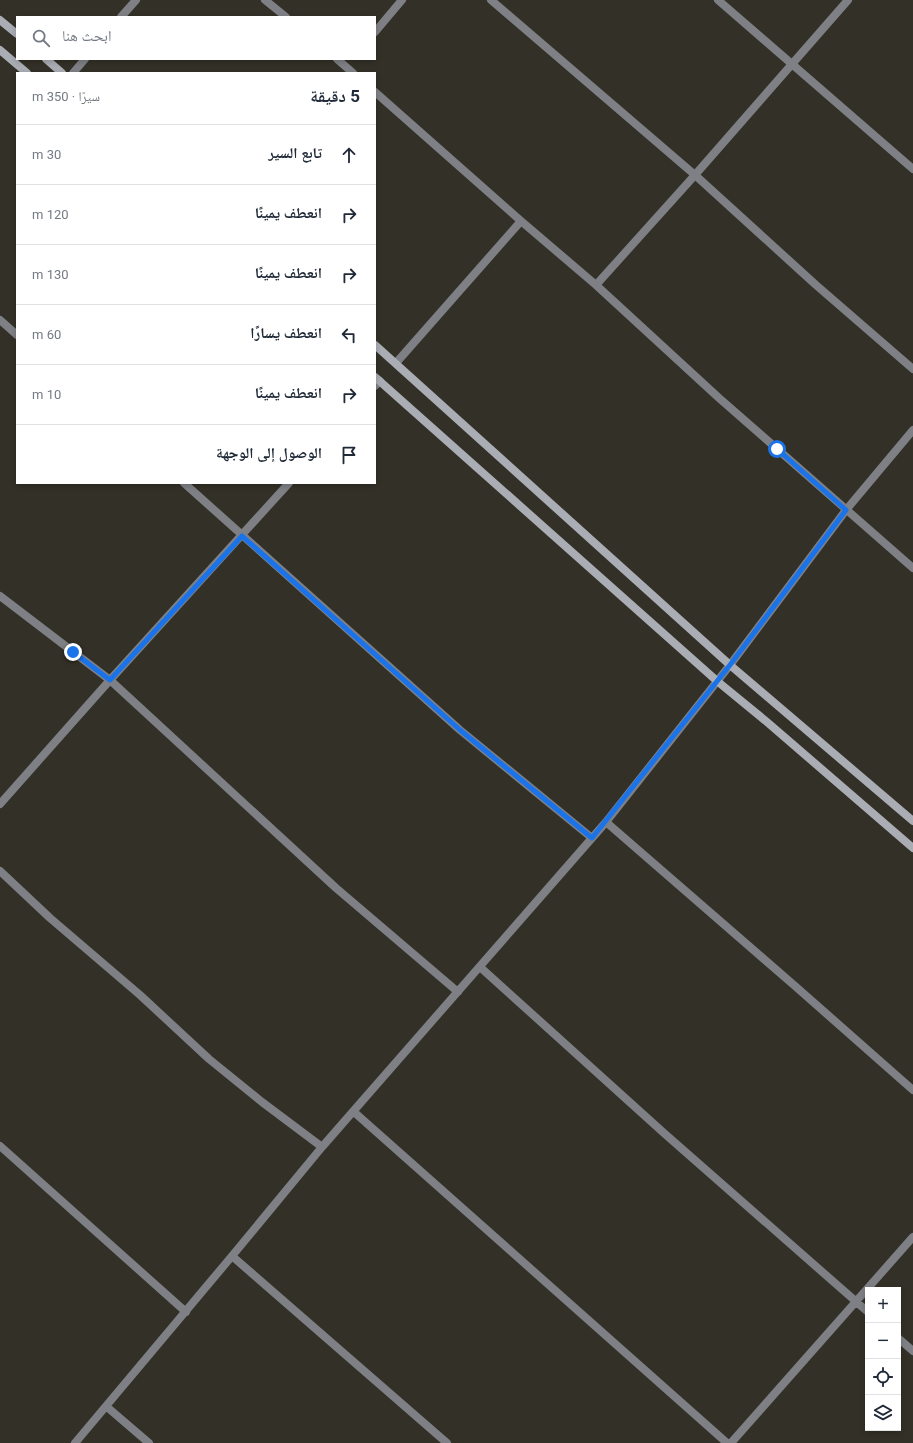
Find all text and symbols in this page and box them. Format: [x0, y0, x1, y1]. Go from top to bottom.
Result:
search box [16, 16, 376, 60]
icon: search [30, 27, 52, 49]
text: ابحث هنا [62, 27, 111, 45]
text: 5 دقيقة [310, 86, 360, 106]
text: سيرًا · 350 m [32, 89, 100, 104]
text: تابع السير [268, 144, 322, 162]
icon: ahead [338, 144, 360, 166]
text: 30 m [32, 147, 61, 162]
text: انعطف يمينًا [255, 204, 322, 222]
icon: right [338, 204, 360, 226]
text: 120 m [32, 207, 69, 222]
text: انعطف يمينًا [255, 264, 322, 282]
icon: right [338, 264, 360, 286]
text: 130 m [32, 267, 69, 282]
text: انعطف يسارًا [250, 324, 322, 342]
icon: left [338, 324, 360, 346]
text: 60 m [32, 327, 61, 342]
text: انعطف يمينًا [255, 384, 322, 402]
icon: right [338, 384, 360, 406]
text: 10 m [32, 387, 61, 402]
route start [768, 440, 786, 458]
text: الوصول إلى الوجهة [216, 444, 322, 462]
icon: arrive [338, 444, 360, 466]
route end [64, 643, 82, 661]
map controls [865, 1287, 901, 1431]
button: + [865, 1287, 901, 1323]
button: − [865, 1323, 901, 1359]
button: locate [865, 1359, 901, 1395]
button: layers [865, 1395, 901, 1431]

